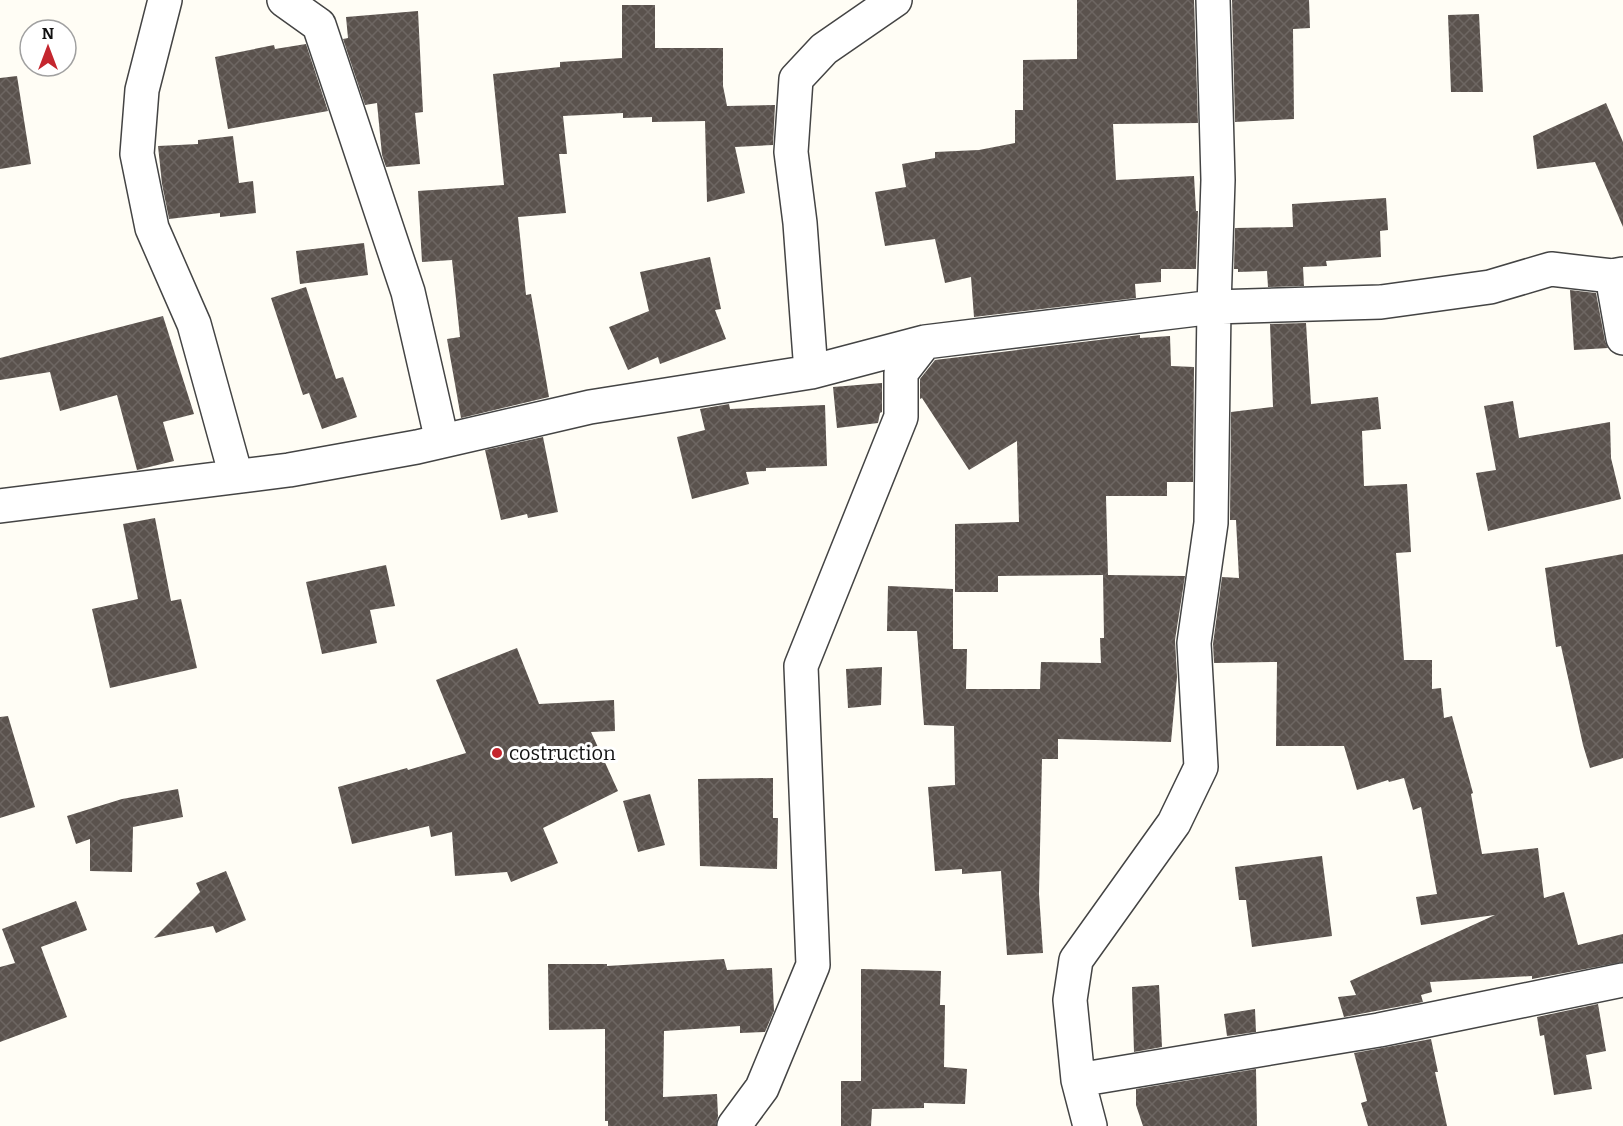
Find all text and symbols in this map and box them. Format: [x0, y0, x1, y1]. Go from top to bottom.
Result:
north arrow [18, 18, 78, 78]
text: N [42, 24, 54, 43]
place label: costruction [509, 741, 616, 765]
marker: costruction [490, 746, 504, 760]

